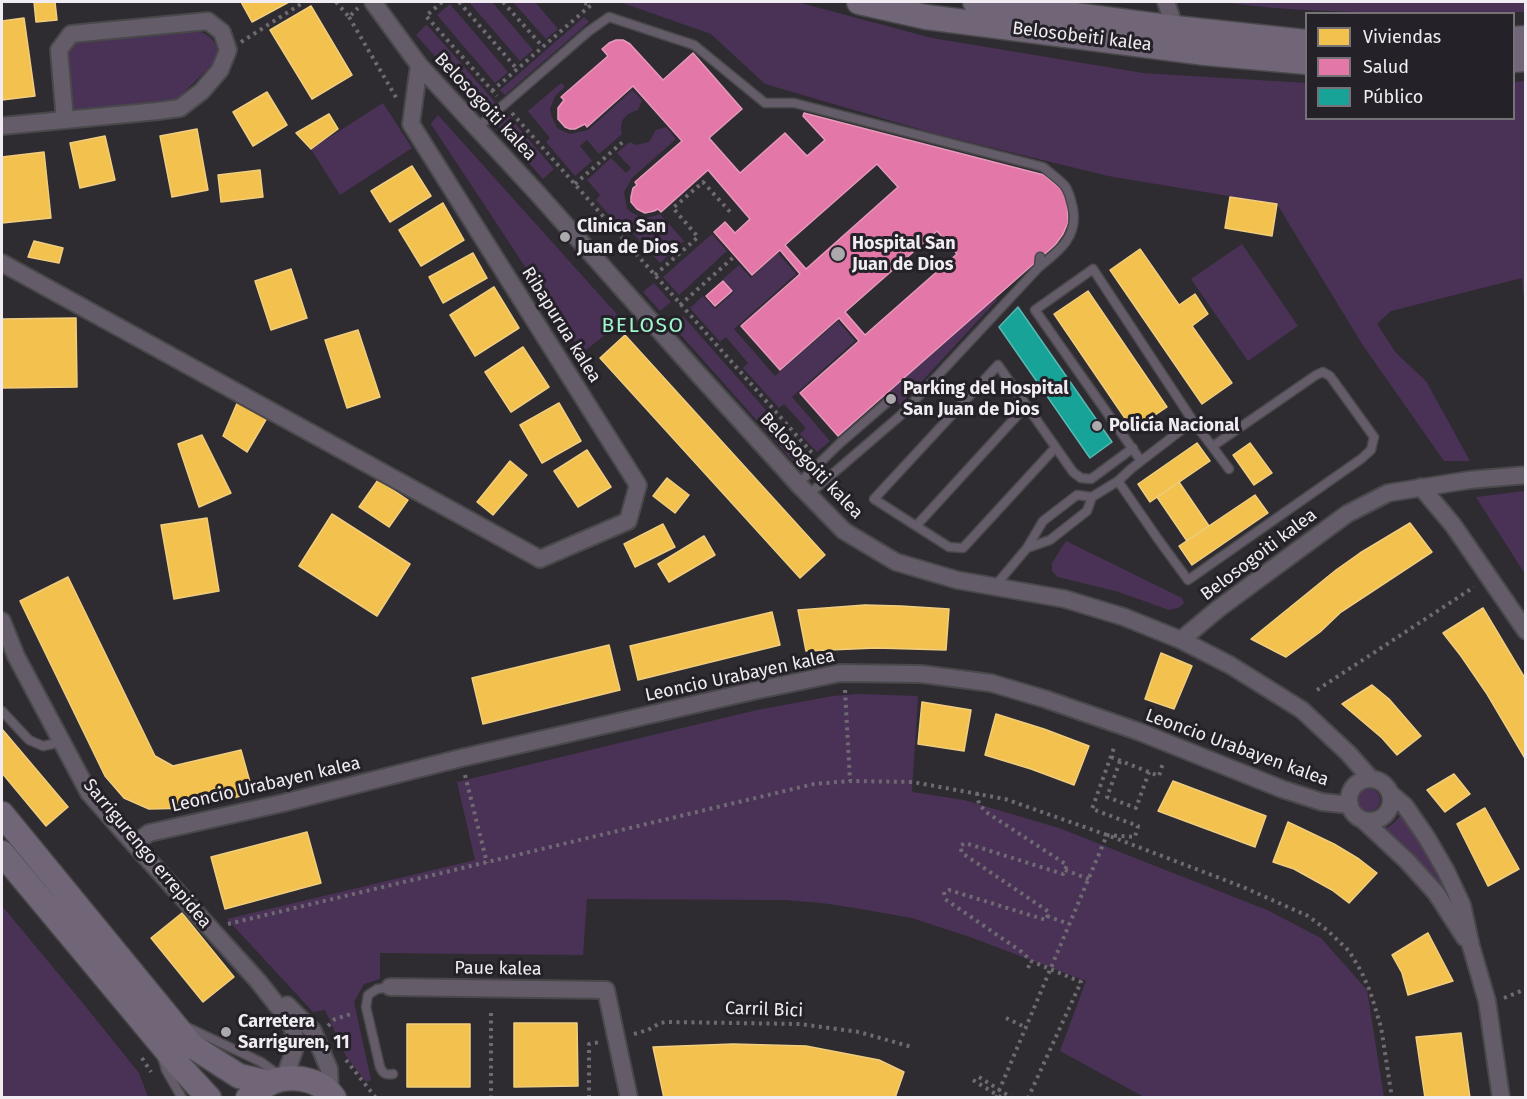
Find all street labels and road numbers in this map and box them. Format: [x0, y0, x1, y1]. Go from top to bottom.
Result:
street label: Belosobeiti kalea [1011, 18, 1153, 56]
street label: Belosogoiti kalea [430, 49, 540, 165]
street label: Ribapurua kalea [517, 263, 605, 387]
street label: Belosogoiti kalea [755, 408, 867, 524]
street label: Belosogoiti kalea [1197, 504, 1321, 606]
street label: Leoncio Urabayen kalea [643, 645, 837, 707]
street label: Leoncio Urabayen kalea [1142, 705, 1332, 791]
street label: Leoncio Urabayen kalea [169, 753, 363, 817]
street label: Sarrigurengo errepidea [78, 775, 216, 933]
street label: Paue kalea [454, 957, 542, 981]
street label: Carril Bici [724, 998, 804, 1022]

